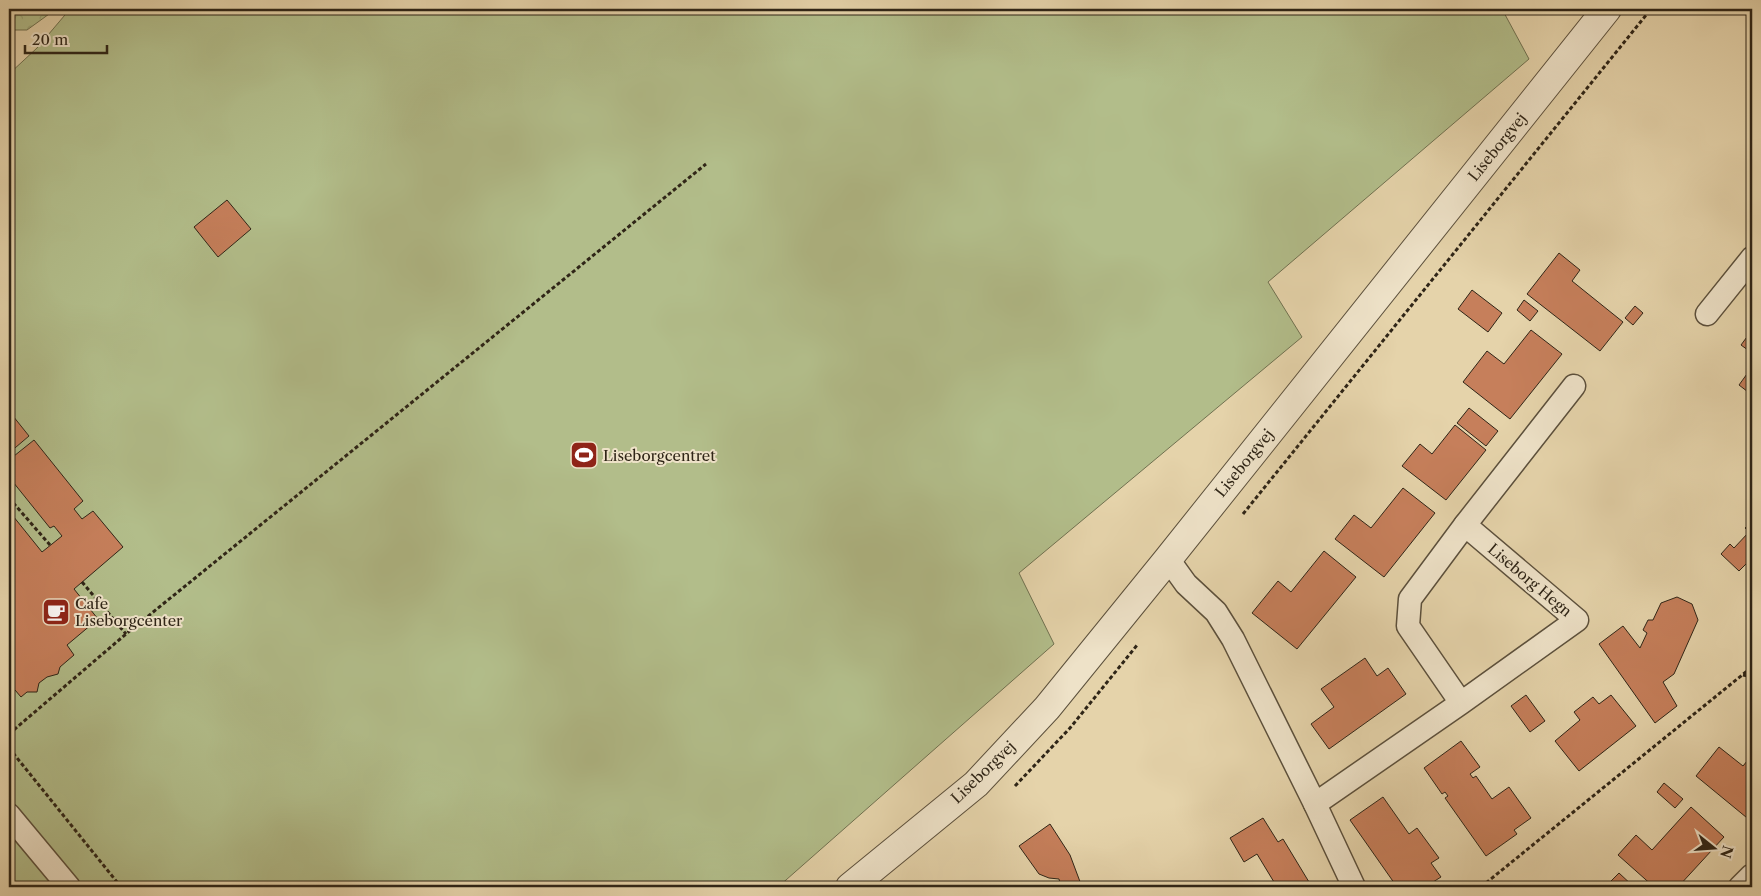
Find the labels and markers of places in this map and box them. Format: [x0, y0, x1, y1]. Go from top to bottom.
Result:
sports icon: Liseborgcentret [569, 440, 599, 470]
place label: Liseborgcentret [603, 446, 716, 465]
place label: Cafe Liseborgcenter [75, 594, 183, 630]
cafe icon: Cafe Liseborgcenter [41, 597, 71, 627]

